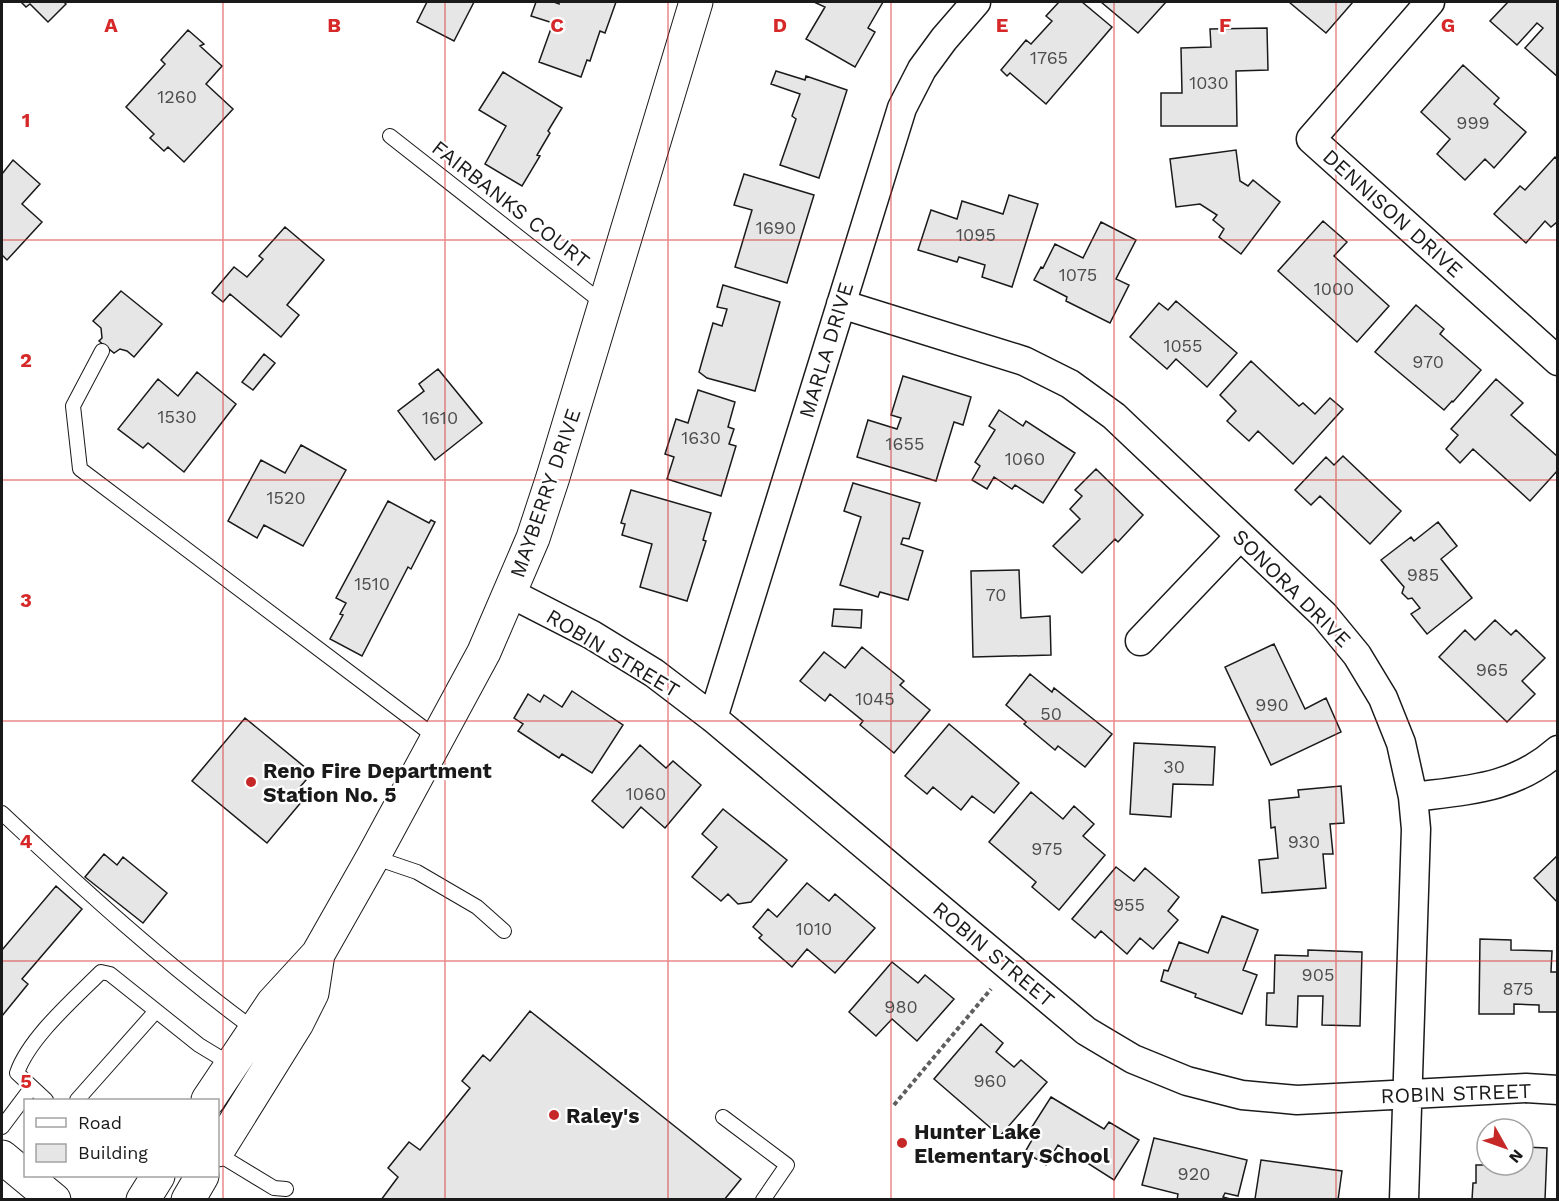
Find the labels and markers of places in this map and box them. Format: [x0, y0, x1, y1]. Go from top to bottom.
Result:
place label: Reno Fire Department Station No. 5 [263, 758, 492, 807]
marker: Reno Fire Department Station No. 5 [244, 775, 258, 789]
place label: Raley's [566, 1103, 639, 1128]
marker: Raley's [547, 1108, 561, 1122]
place label: Hunter Lake Elementary School [914, 1119, 1110, 1168]
marker: Hunter Lake Elementary School [895, 1136, 909, 1150]

